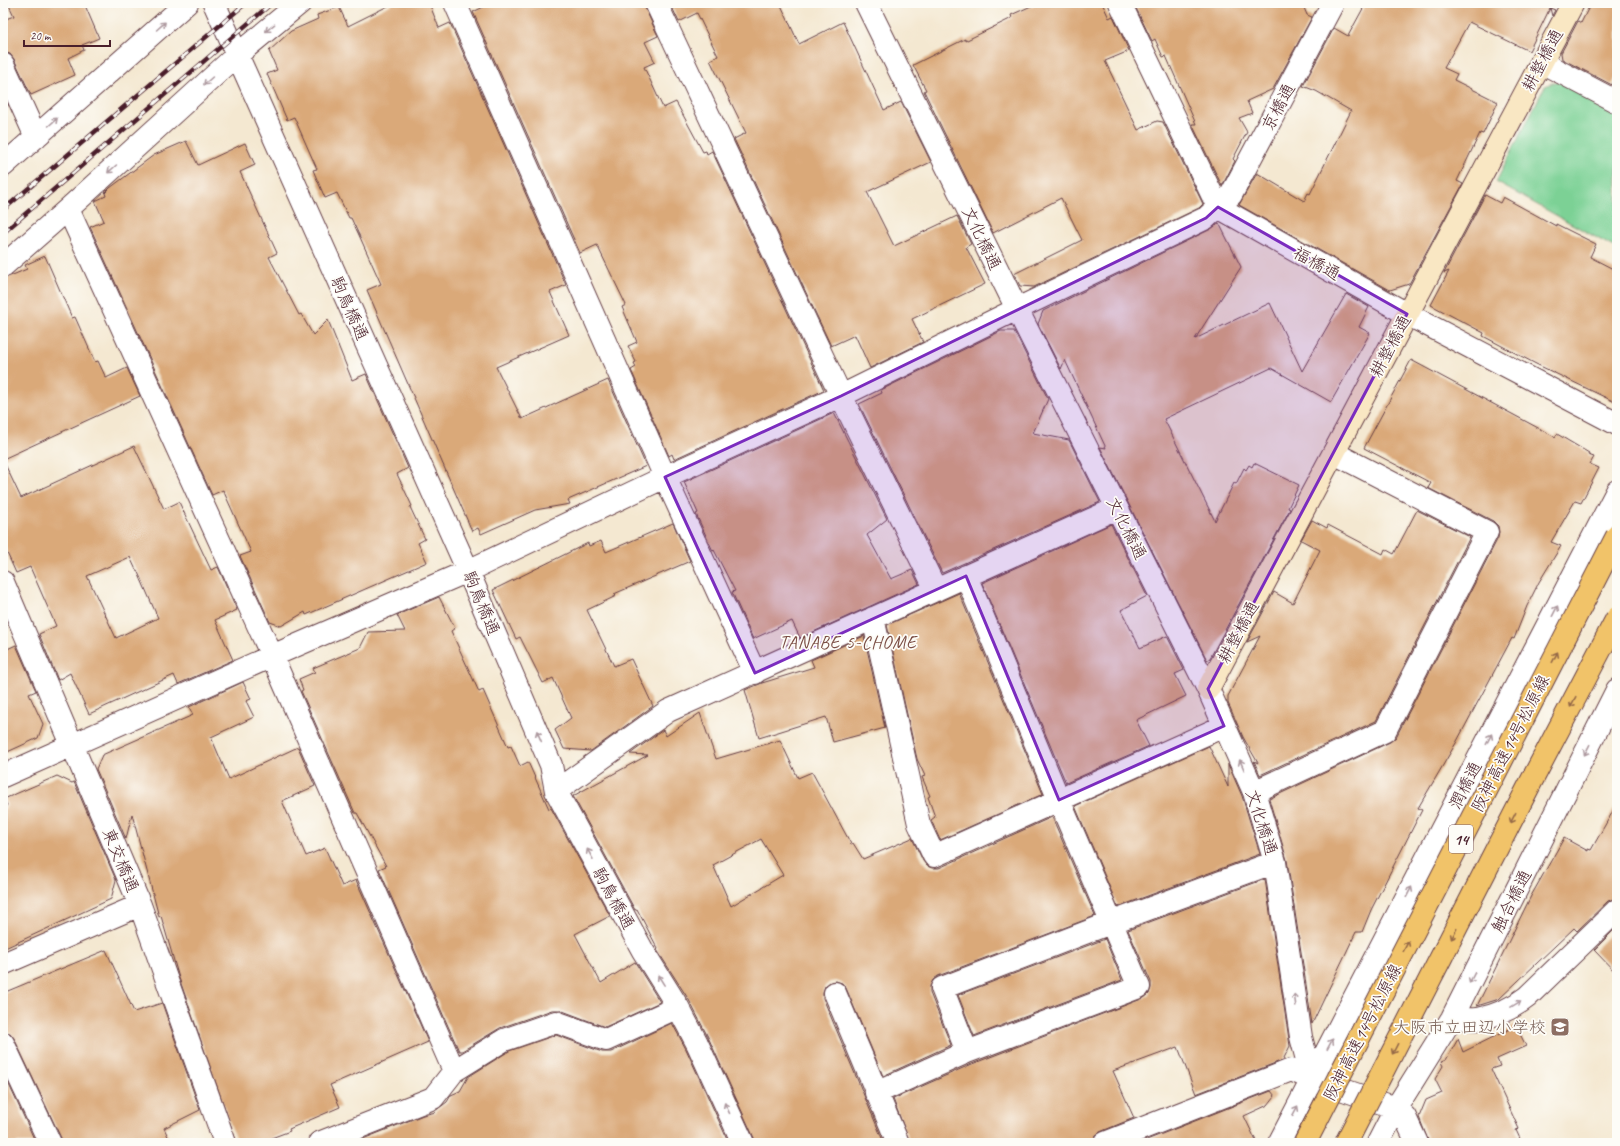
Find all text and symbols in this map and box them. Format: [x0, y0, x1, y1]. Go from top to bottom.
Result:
one-way arrow [156, 21, 166, 31]
scale bar [24, 22, 110, 48]
one-way arrow [265, 23, 275, 32]
street label: 耕整橋通 [1517, 25, 1568, 95]
text: 20 m [30, 28, 52, 44]
one-way arrow [203, 76, 213, 86]
street label: 京橋通 [1257, 80, 1300, 135]
one-way arrow [48, 117, 59, 126]
one-way arrow [107, 164, 117, 173]
street label: 文化橋通 [957, 203, 1006, 273]
street label: 福橋通 [1289, 242, 1344, 285]
street label: 駒鳥橋通 [326, 273, 373, 344]
street label: 耕整橋通 [1365, 311, 1416, 381]
street label: 文化橋通 [1102, 493, 1151, 563]
street label: 駒鳥橋通 [459, 568, 504, 639]
street label: 耕整橋通 [1213, 597, 1264, 667]
one-way arrow [1552, 605, 1559, 617]
district label: TANABE 5-CHOME [779, 631, 918, 653]
one-way arrow [1552, 651, 1559, 663]
street label: 阪神高速14号松原線 [1467, 671, 1554, 815]
one-way arrow [1568, 696, 1576, 708]
one-way arrow [535, 730, 542, 742]
one-way arrow [1485, 733, 1493, 745]
one-way arrow [1583, 743, 1590, 755]
street label: 潤橋通 [1445, 758, 1486, 813]
one-way arrow [1237, 759, 1245, 771]
street label: 文化橋通 [1241, 787, 1282, 858]
one-way arrow [1508, 811, 1516, 823]
street label: 東交橋通 [98, 825, 143, 896]
road number: 14 [1449, 825, 1473, 853]
one-way arrow [586, 848, 594, 860]
street label: 駒鳥橋通 [588, 863, 639, 933]
street label: 触合橋通 [1487, 866, 1536, 936]
one-way arrow [1406, 886, 1414, 898]
one-way arrow [1450, 927, 1457, 939]
one-way arrow [1402, 941, 1410, 953]
street label: 阪神高速14号松原線 [1319, 960, 1406, 1104]
one-way arrow [1468, 972, 1475, 984]
one-way arrow [656, 974, 664, 986]
one-way arrow [1291, 994, 1299, 1007]
one-way arrow [1510, 1000, 1522, 1008]
school or university icon: 大阪市立田辺小学校 [1549, 1016, 1571, 1038]
place label: 大阪市立田辺小学校 [1393, 1017, 1546, 1038]
one-way arrow [1327, 1038, 1334, 1050]
one-way arrow [1391, 1043, 1398, 1055]
one-way arrow [723, 1102, 730, 1114]
one-way arrow [1292, 1105, 1300, 1117]

